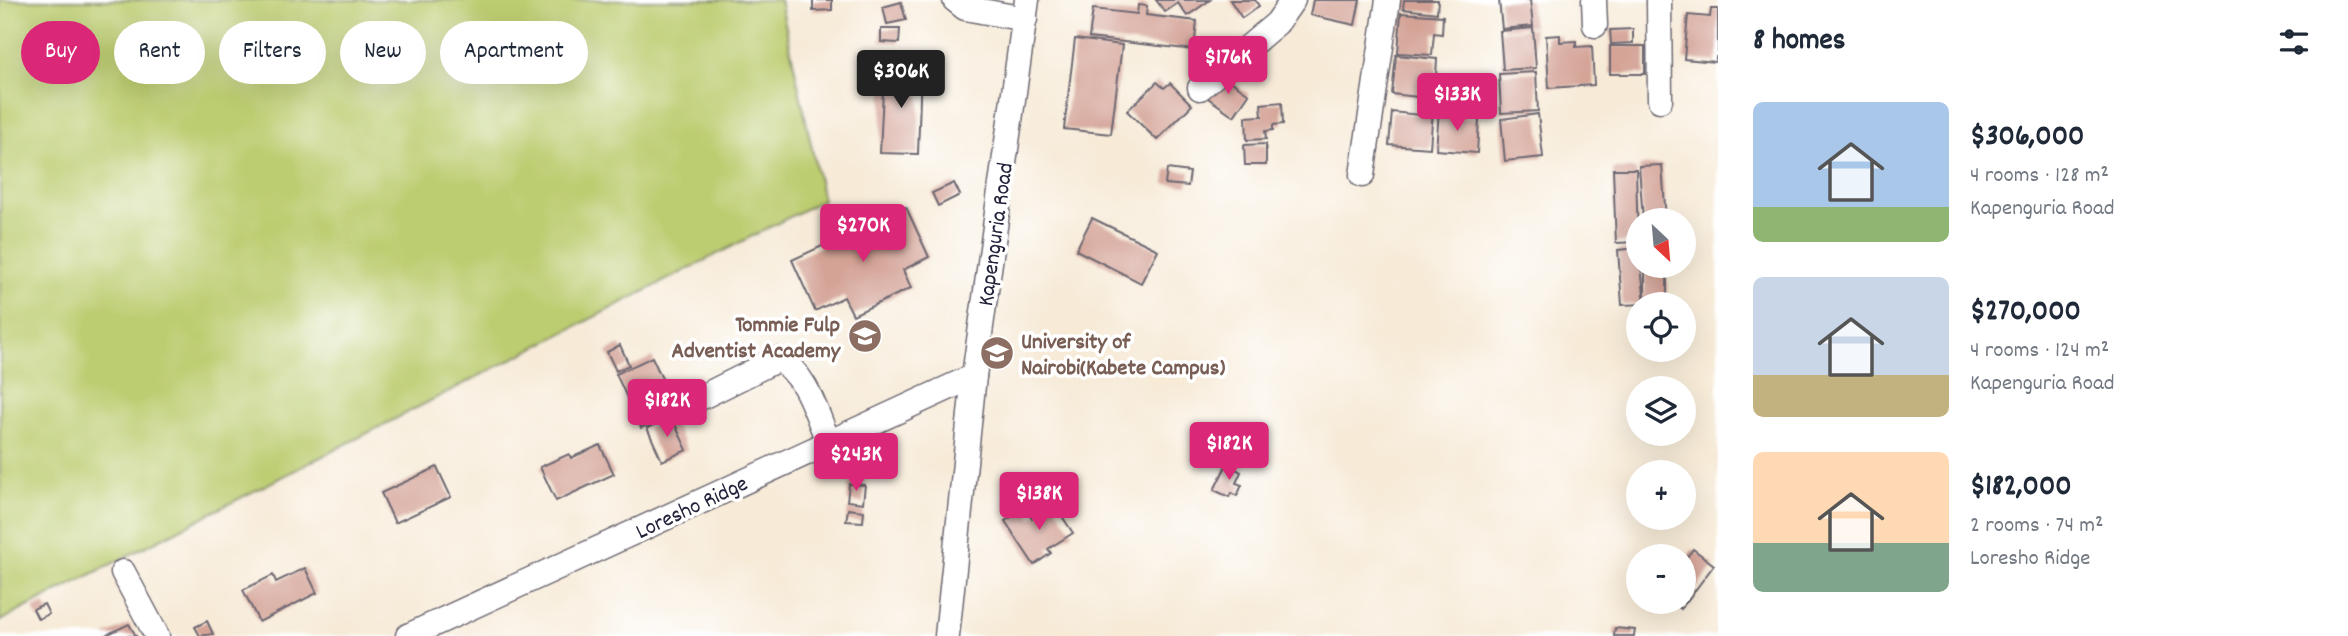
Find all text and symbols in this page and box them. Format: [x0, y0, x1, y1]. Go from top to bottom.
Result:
chip: Buy [21, 21, 100, 84]
chip: Rent [114, 21, 205, 84]
chip: Filters [219, 21, 326, 84]
chip: New [340, 21, 426, 84]
chip: Apartment [440, 21, 588, 84]
text: 8 homes [1753, 21, 1845, 64]
icon: filters [2275, 23, 2313, 61]
pin: $176K [1179, 36, 1277, 96]
text: $176K [1204, 42, 1252, 75]
pin: $306K [852, 50, 950, 110]
text: $306K [873, 56, 929, 89]
pin: $133K [1408, 74, 1506, 133]
text: $133K [1433, 79, 1481, 112]
text: $306,000 [1970, 117, 2084, 160]
icon: home [1809, 130, 1893, 214]
text: 4 rooms · 128 m² [1970, 160, 2109, 193]
street label: Kapenguria Road [971, 161, 1024, 308]
text: Kapenguria Road [1970, 193, 2115, 226]
pin: $270K [814, 204, 912, 264]
north arrow [1626, 208, 1696, 278]
map controls [1626, 208, 1696, 614]
text: $270K [836, 210, 890, 243]
button: locate [1626, 292, 1696, 362]
text: $270,000 [1970, 292, 2081, 335]
icon: home [1809, 305, 1893, 389]
place label: Tommie Fulp Adventist Academy [672, 310, 842, 369]
school or university icon: Tommie Fulp Adventist Academy [846, 317, 884, 355]
place label: University of Nairobi(Kabete Campus) [1021, 327, 1225, 386]
school or university icon: University of Nairobi(Kabete Campus) [978, 334, 1016, 372]
text: 4 rooms · 124 m² [1970, 335, 2109, 368]
text: Kapenguria Road [1970, 368, 2115, 401]
button: layers [1626, 376, 1696, 446]
pin: $182K [618, 380, 716, 439]
text: $182K [644, 385, 690, 418]
pin: $182K [1180, 422, 1278, 482]
text: $182K [1206, 428, 1252, 461]
pin: $243K [807, 434, 905, 493]
text: $243K [830, 439, 882, 472]
button: + [1626, 460, 1696, 530]
text: $182,000 [1970, 467, 2072, 510]
street label: Loresho Ridge [631, 469, 754, 550]
pin: $138K [990, 472, 1088, 532]
text: $138K [1016, 478, 1062, 511]
icon: home [1809, 480, 1893, 564]
text: 2 rooms · 74 m² [1970, 510, 2103, 543]
text: Loresho Ridge [1970, 543, 2090, 576]
button: − [1626, 544, 1696, 614]

